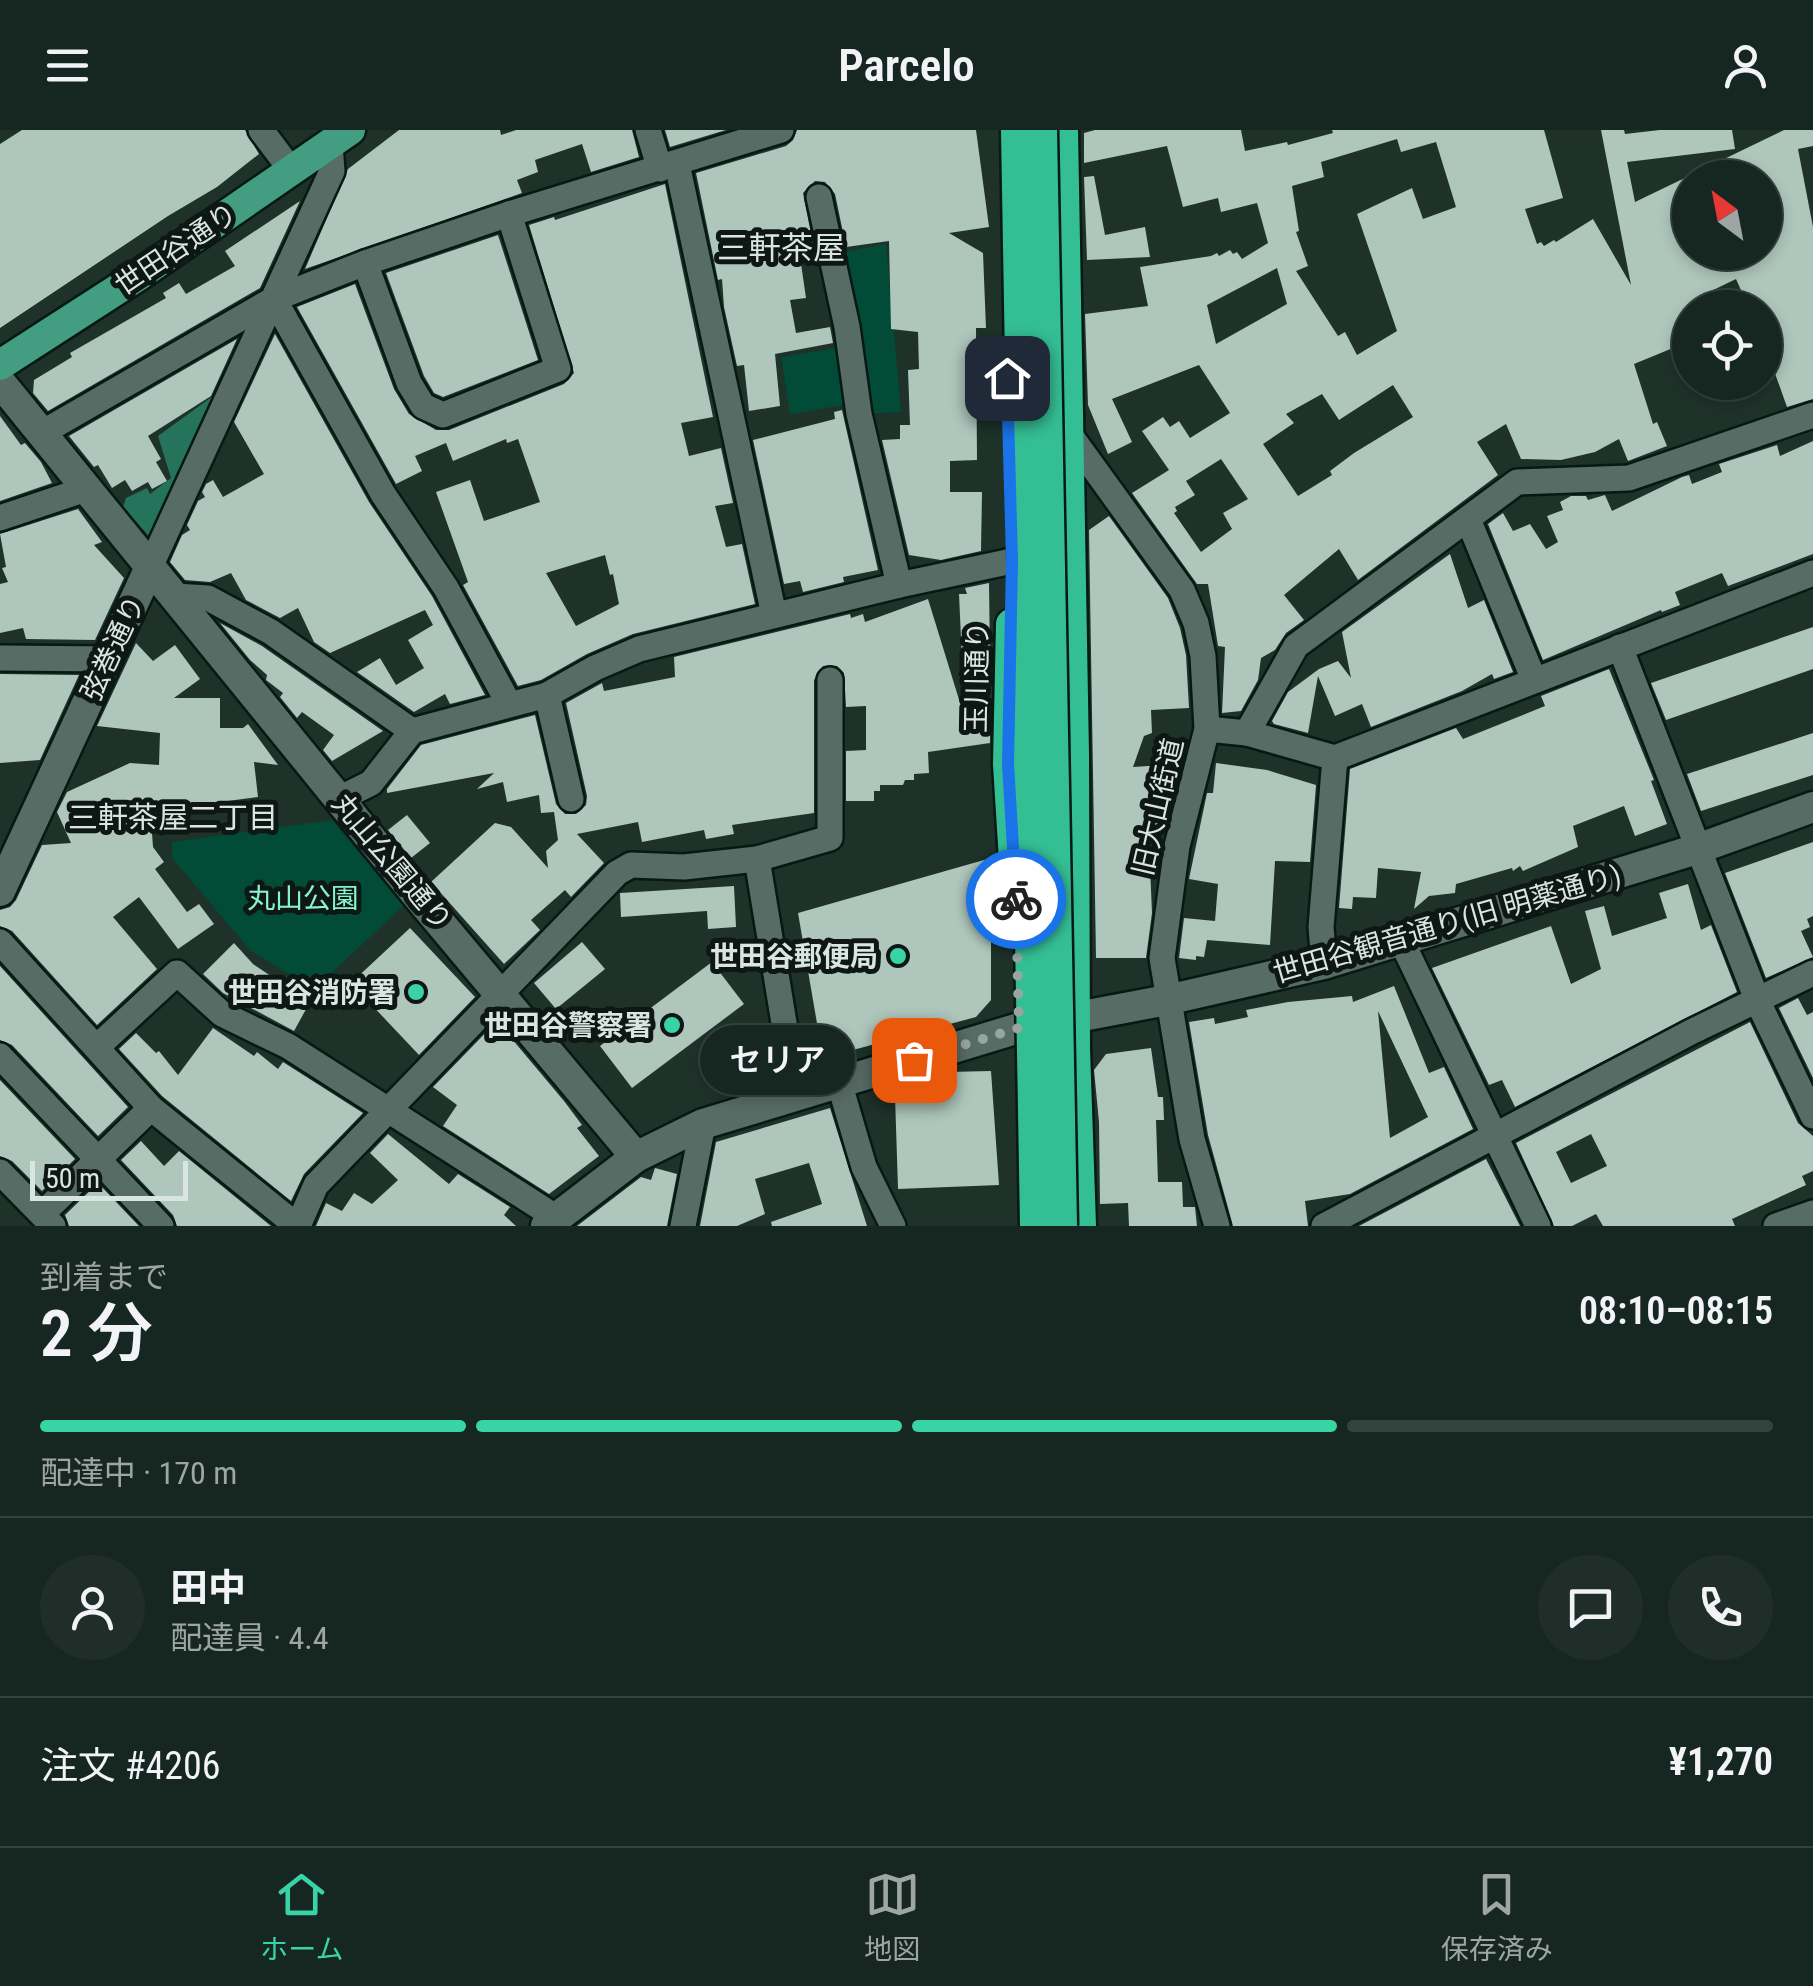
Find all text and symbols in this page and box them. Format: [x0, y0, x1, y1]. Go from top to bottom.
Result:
icon: menu [40, 38, 95, 93]
icon: person [1718, 38, 1773, 93]
text: Parcelo [838, 39, 975, 92]
north arrow [1672, 160, 1782, 270]
map controls [1672, 160, 1782, 400]
street label: 世田谷通り [109, 196, 243, 302]
district label: 三軒茶屋 [717, 229, 845, 267]
button: locate [1672, 290, 1782, 400]
pin [965, 336, 1050, 421]
icon: home [980, 351, 1035, 406]
street label: 弦巻通り [74, 590, 152, 706]
street label: 玉川通り [960, 621, 994, 733]
street label: 旧大山街道 [1126, 735, 1190, 879]
street label: 丸山公園通り [325, 787, 459, 937]
district label: 三軒茶屋二丁目 [68, 800, 278, 835]
courier [966, 849, 1066, 949]
street label: 世田谷観音通り(旧 明薬通り) [1269, 859, 1625, 989]
icon: bike [989, 872, 1044, 927]
park label: 丸山公園 [247, 882, 359, 915]
place label: 世田谷郵便局 [710, 940, 878, 973]
marker: 世田谷郵便局 [887, 945, 909, 967]
place label: 世田谷消防署 [228, 976, 396, 1009]
marker: 世田谷消防署 [405, 981, 427, 1003]
place label: 世田谷警察署 [484, 1009, 652, 1042]
marker: 世田谷警察署 [661, 1014, 683, 1036]
pin [872, 1018, 957, 1103]
callout: セリア [699, 1025, 854, 1095]
icon: bag [887, 1033, 942, 1088]
text: セリア [729, 1041, 826, 1079]
scale bar [30, 1156, 188, 1200]
text: 50 m [45, 1162, 100, 1195]
text: 到着まで [40, 1258, 168, 1296]
text: 08:10–08:15 [1579, 1289, 1773, 1333]
text: 2 分 [40, 1296, 153, 1372]
text: 配達中 · 170 m [40, 1454, 237, 1492]
button: person [40, 1555, 145, 1660]
button: chat [1538, 1555, 1643, 1660]
button: phone [1668, 1555, 1773, 1660]
text: 田中 [170, 1566, 246, 1610]
text: 配達員 · 4.4 [170, 1619, 329, 1657]
text: ¥1,270 [1669, 1740, 1773, 1784]
text: 注文 #4206 [40, 1744, 221, 1788]
tab: ホーム [260, 1867, 343, 1967]
tab: 地図 [864, 1867, 920, 1967]
tab: 保存済み [1441, 1867, 1553, 1967]

